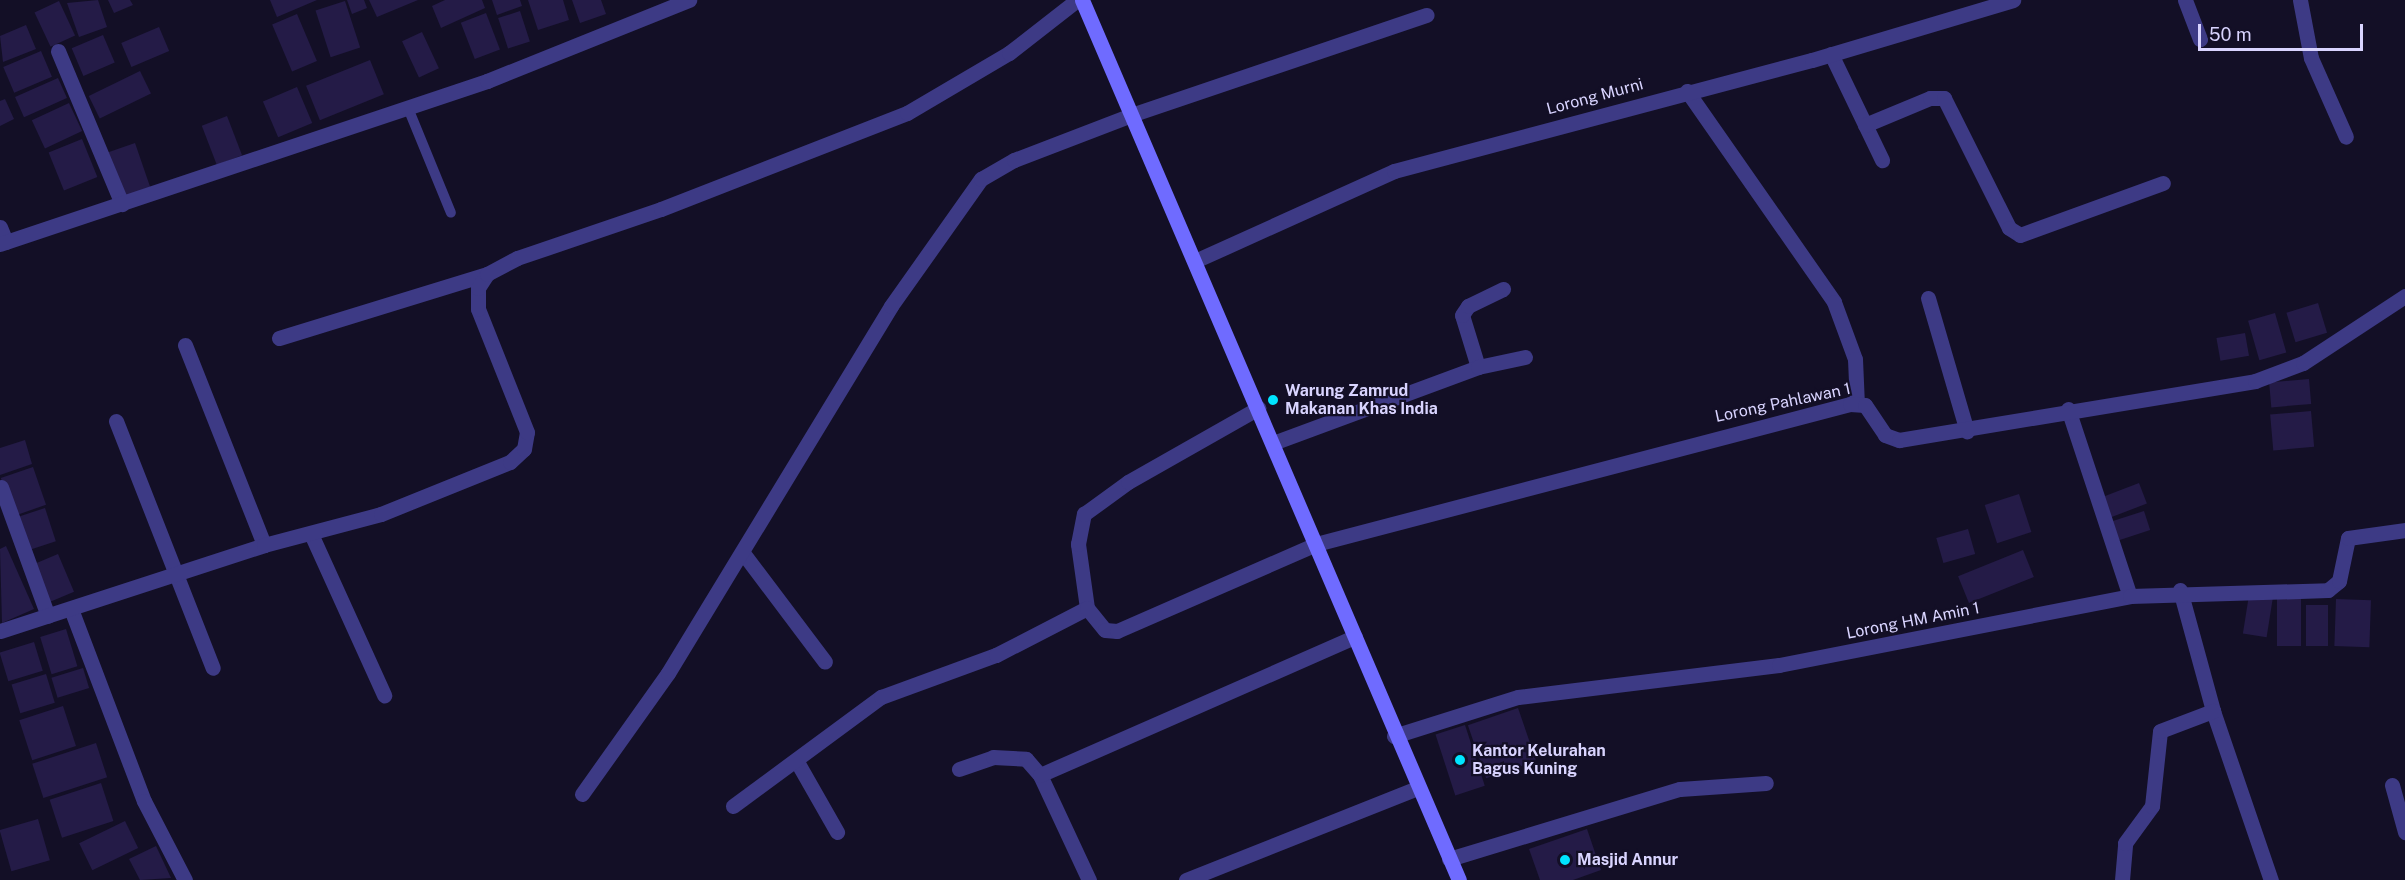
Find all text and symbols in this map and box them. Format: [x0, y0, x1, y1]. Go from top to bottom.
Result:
scale bar [2201, 12, 2366, 50]
text: 50 m [2209, 24, 2252, 45]
street label: Lorong Murni [1545, 75, 1645, 119]
street label: Lorong Pahlawan 1 [1713, 379, 1853, 427]
place label: Warung Zamrud Makanan Khas India [1285, 381, 1438, 419]
marker: Warung Zamrud Makanan Khas India [1266, 393, 1280, 407]
street label: Lorong HM Amin 1 [1845, 599, 1981, 643]
place label: Kantor Kelurahan Bagus Kuning [1472, 741, 1606, 779]
marker: Kantor Kelurahan Bagus Kuning [1453, 753, 1467, 767]
place label: Masjid Annur [1577, 850, 1678, 870]
marker: Masjid Annur [1558, 853, 1572, 867]

